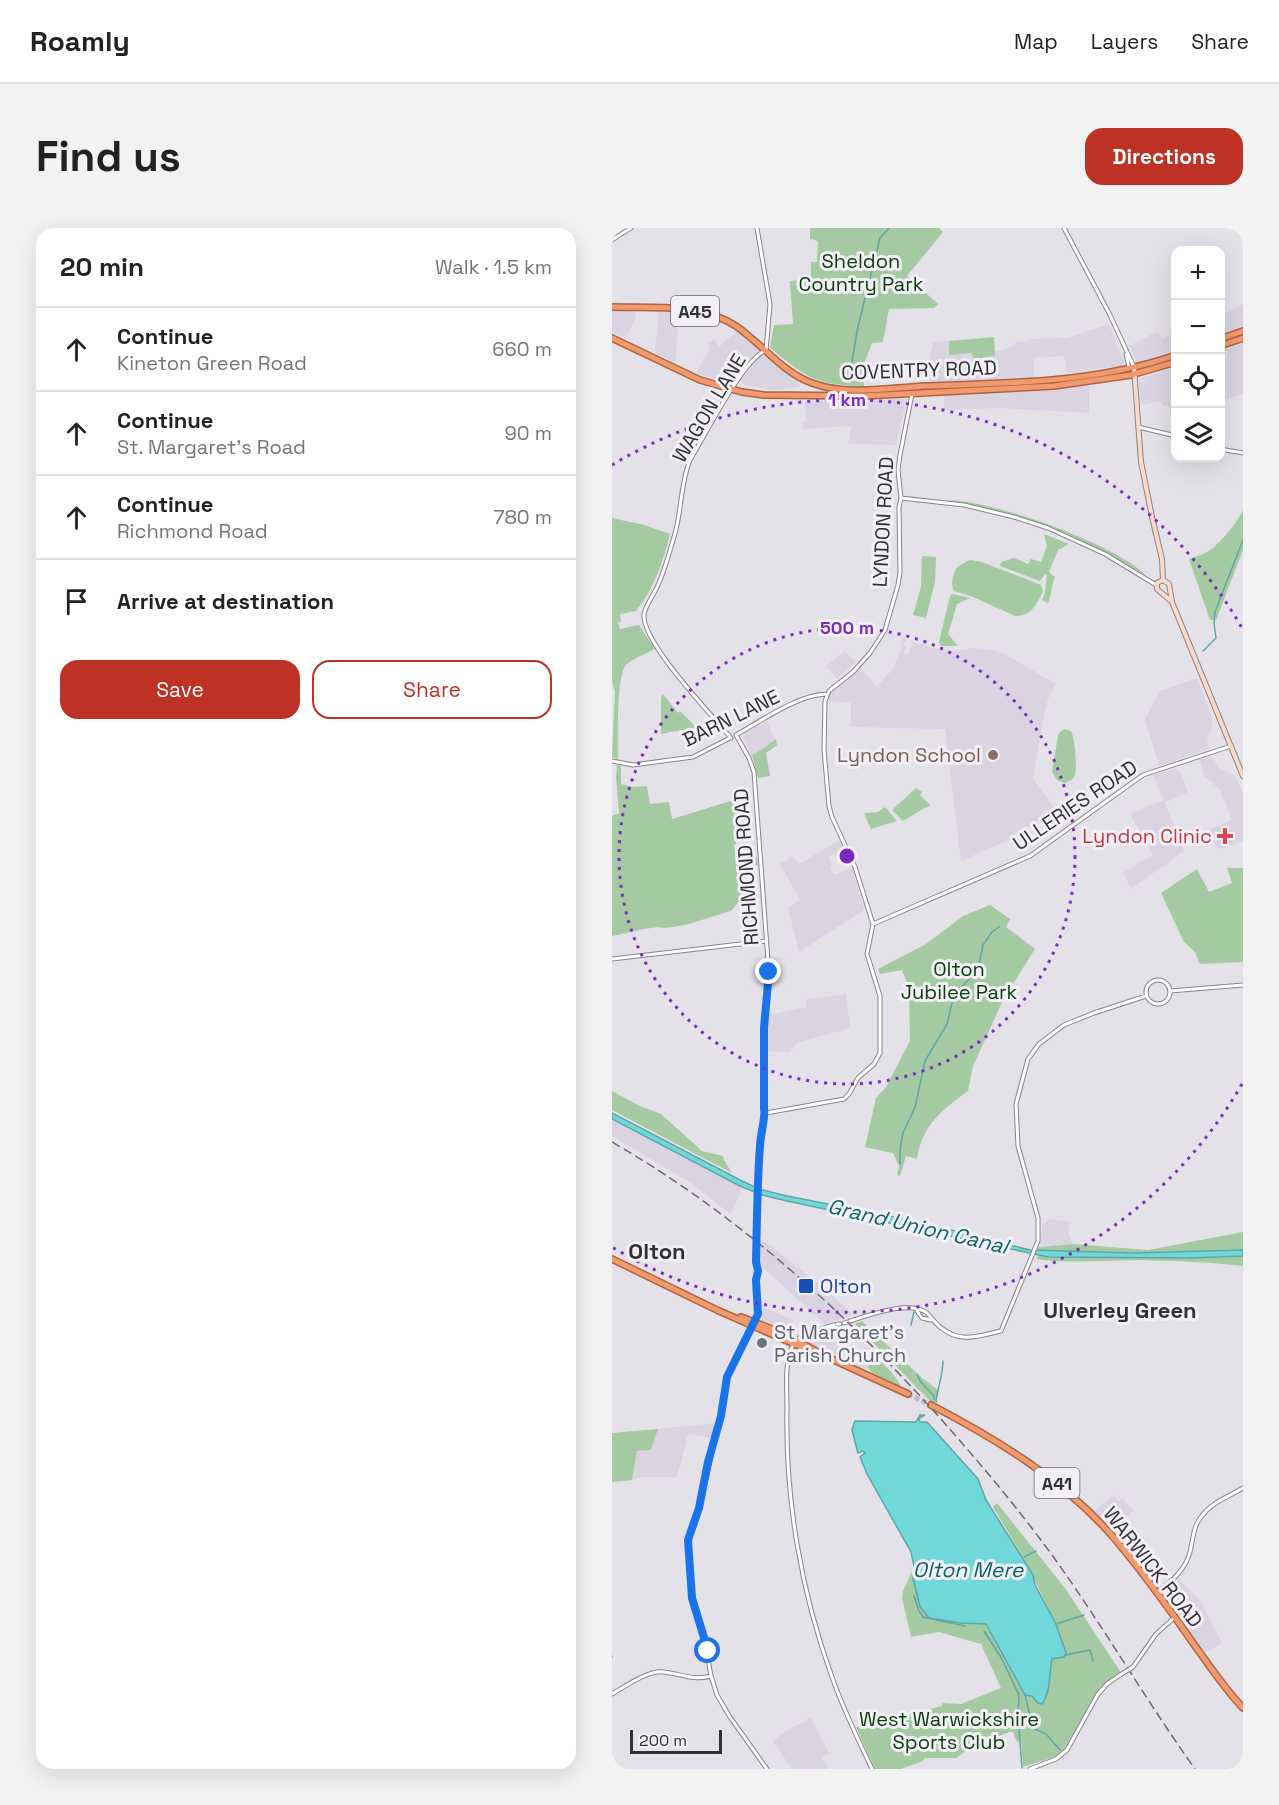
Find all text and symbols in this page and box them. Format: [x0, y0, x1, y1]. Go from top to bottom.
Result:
text: Roamly [30, 23, 130, 59]
text: Map [1014, 28, 1058, 55]
text: Layers [1091, 28, 1158, 55]
text: Share [1191, 28, 1249, 55]
button: Directions [1085, 128, 1243, 185]
text: Find us [36, 130, 181, 183]
map controls [1171, 246, 1225, 462]
button: + [1171, 246, 1225, 300]
park label: Sheldon Country Park [798, 248, 924, 297]
text: 20 min [60, 250, 144, 284]
text: Walk · 1.5 km [435, 254, 552, 280]
road number: A45 [671, 296, 719, 326]
button: − [1171, 300, 1225, 354]
text: Continue [117, 322, 213, 350]
icon: ahead [60, 333, 93, 366]
text: 660 m [492, 336, 552, 362]
street label: WAGON LANE [666, 349, 752, 467]
text: Kineton Green Road [117, 350, 307, 376]
street label: COVENTRY ROAD [841, 354, 997, 386]
button: locate [1171, 354, 1225, 408]
text: 1 km [828, 388, 866, 411]
text: Continue [117, 406, 213, 434]
button: layers [1171, 408, 1225, 462]
icon: ahead [60, 417, 93, 450]
text: 90 m [505, 420, 552, 446]
text: St. Margaret's Road [117, 434, 306, 460]
street label: LYNDON ROAD [867, 456, 899, 588]
text: Continue [117, 490, 213, 518]
icon: ahead [60, 501, 93, 534]
text: 780 m [493, 504, 552, 530]
text: Richmond Road [117, 518, 268, 544]
icon: arrive [60, 585, 93, 618]
text: Arrive at destination [117, 587, 334, 615]
text: 500 m [820, 616, 874, 639]
button: Save [60, 660, 300, 719]
button: Share [312, 660, 552, 719]
street label: BARN LANE [678, 683, 784, 753]
place label: Lyndon School [837, 742, 981, 768]
marker: Lyndon School [986, 748, 1000, 762]
street label: ULLERIES ROAD [1008, 754, 1142, 856]
street label: RICHMOND ROAD [728, 788, 764, 946]
place label: Lyndon Clinic [1082, 823, 1212, 849]
marker: Lyndon Clinic [1216, 827, 1234, 845]
centre of rings [837, 846, 857, 866]
park label: Olton Jubilee Park [901, 956, 1018, 1005]
route end [755, 958, 781, 984]
water label: Grand Union Canal [825, 1192, 1014, 1261]
district label: Olton [628, 1237, 686, 1265]
place label: Olton [820, 1273, 872, 1299]
marker: Olton [797, 1277, 815, 1295]
district label: Ulverley Green [1043, 1296, 1197, 1324]
place label: St Margaret's Parish Church [774, 1319, 906, 1368]
marker: St Margaret's Parish Church [755, 1336, 769, 1350]
road number: A41 [1034, 1468, 1080, 1498]
street label: WARWICK ROAD [1098, 1501, 1208, 1633]
water label: Olton Mere [913, 1556, 1025, 1583]
route start [694, 1637, 720, 1663]
park label: West Warwickshire Sports Club [859, 1706, 1039, 1755]
scale bar [630, 1727, 722, 1754]
text: 200 m [639, 1730, 687, 1751]

